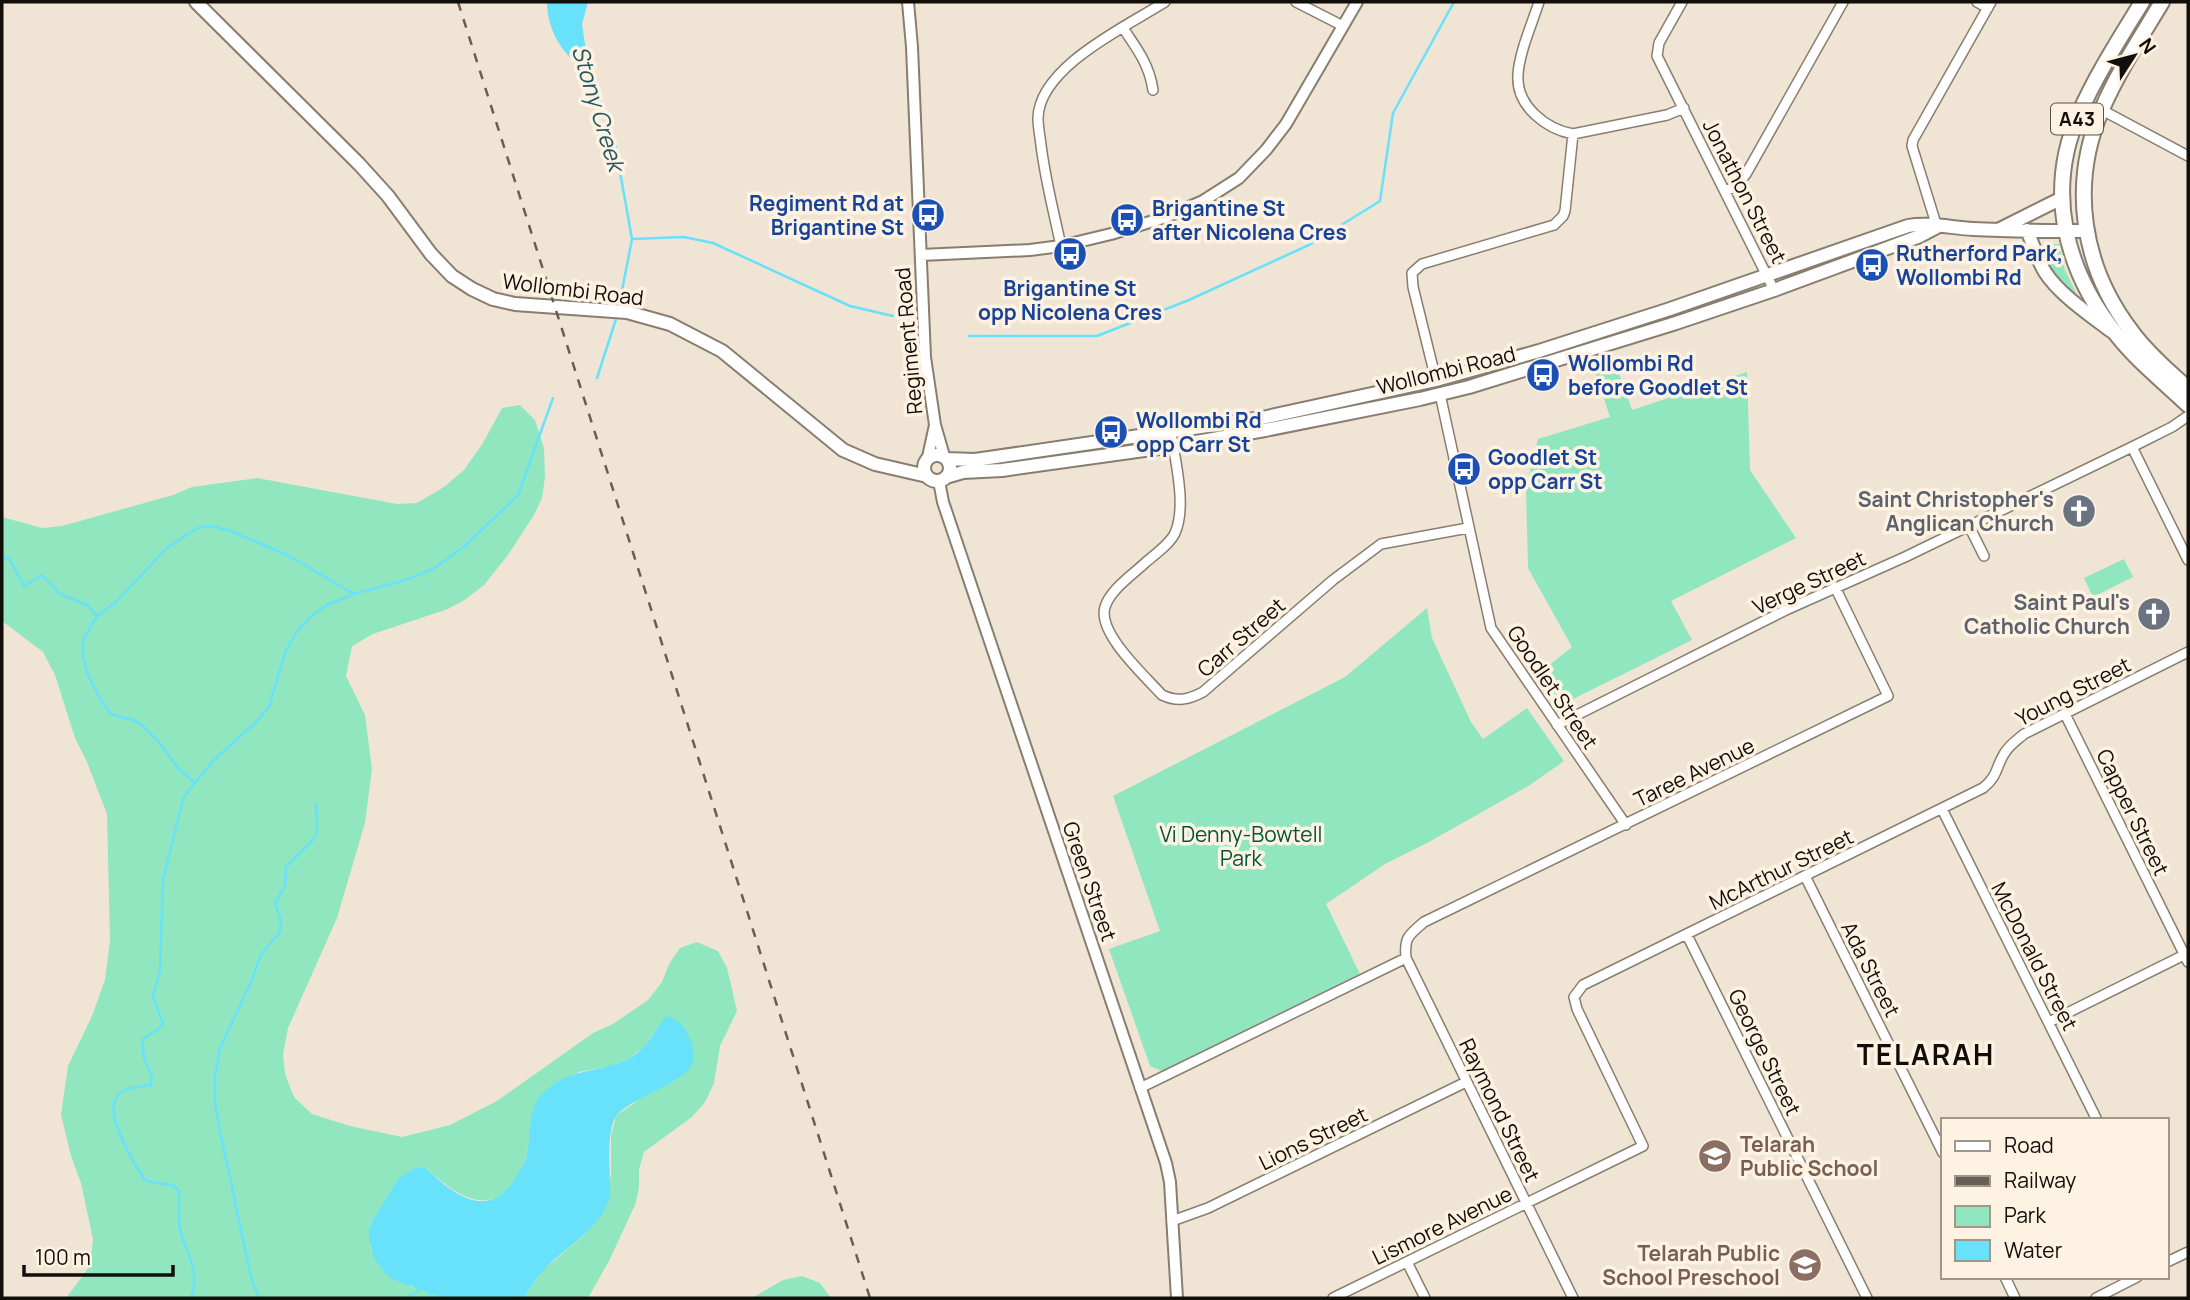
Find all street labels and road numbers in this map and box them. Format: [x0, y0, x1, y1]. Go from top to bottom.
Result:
road number: A43 [2051, 104, 2103, 134]
street label: Jonathon Street [1697, 114, 1793, 268]
street label: Wollombi Road [501, 266, 645, 312]
street label: Regiment Road [888, 266, 928, 416]
street label: Wollombi Road [1374, 339, 1518, 401]
street label: Verge Street [1748, 544, 1870, 620]
street label: Carr Street [1191, 591, 1291, 683]
street label: Goodlet Street [1501, 620, 1605, 754]
street label: Young Street [2011, 650, 2135, 732]
street label: Taree Avenue [1629, 731, 1759, 813]
street label: Capper Street [2090, 744, 2176, 880]
street label: Green Street [1056, 817, 1124, 945]
street label: McArthur Street [1704, 822, 1858, 916]
street label: McDonald Street [1985, 877, 2085, 1035]
street label: Ada Street [1835, 917, 1907, 1021]
street label: George Street [1722, 984, 1808, 1120]
street label: Raymond Street [1453, 1034, 1547, 1186]
street label: Lions Street [1254, 1100, 1372, 1176]
street label: Lismore Avenue [1367, 1179, 1517, 1271]

